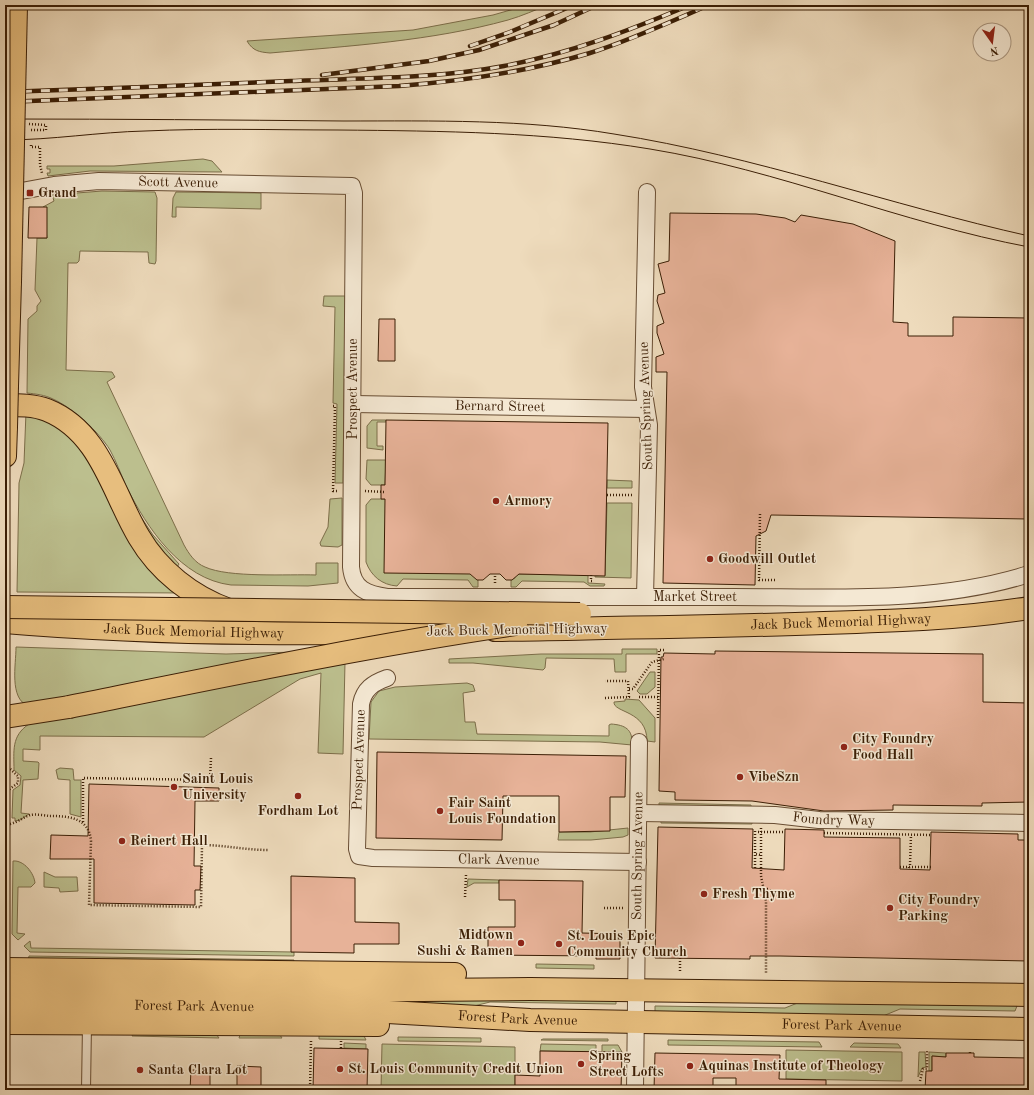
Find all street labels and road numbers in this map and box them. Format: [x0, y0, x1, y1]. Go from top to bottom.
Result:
street label: Scott Avenue [138, 175, 218, 190]
street label: Prospect Avenue [346, 338, 360, 440]
street label: South Spring Avenue [637, 342, 655, 470]
street label: Bernard Street [455, 399, 545, 414]
street label: Market Street [653, 590, 737, 604]
street label: Jack Buck Memorial Highway [750, 612, 932, 632]
street label: Jack Buck Memorial Highway [426, 621, 608, 639]
street label: Jack Buck Memorial Highway [103, 622, 285, 640]
street label: Prospect Avenue [350, 709, 368, 811]
street label: South Spring Avenue [630, 792, 645, 920]
street label: Foundry Way [792, 810, 876, 828]
street label: Clark Avenue [458, 852, 540, 868]
street label: Forest Park Avenue [134, 999, 254, 1014]
street label: Forest Park Avenue [457, 1009, 578, 1028]
street label: Forest Park Avenue [782, 1018, 902, 1034]

